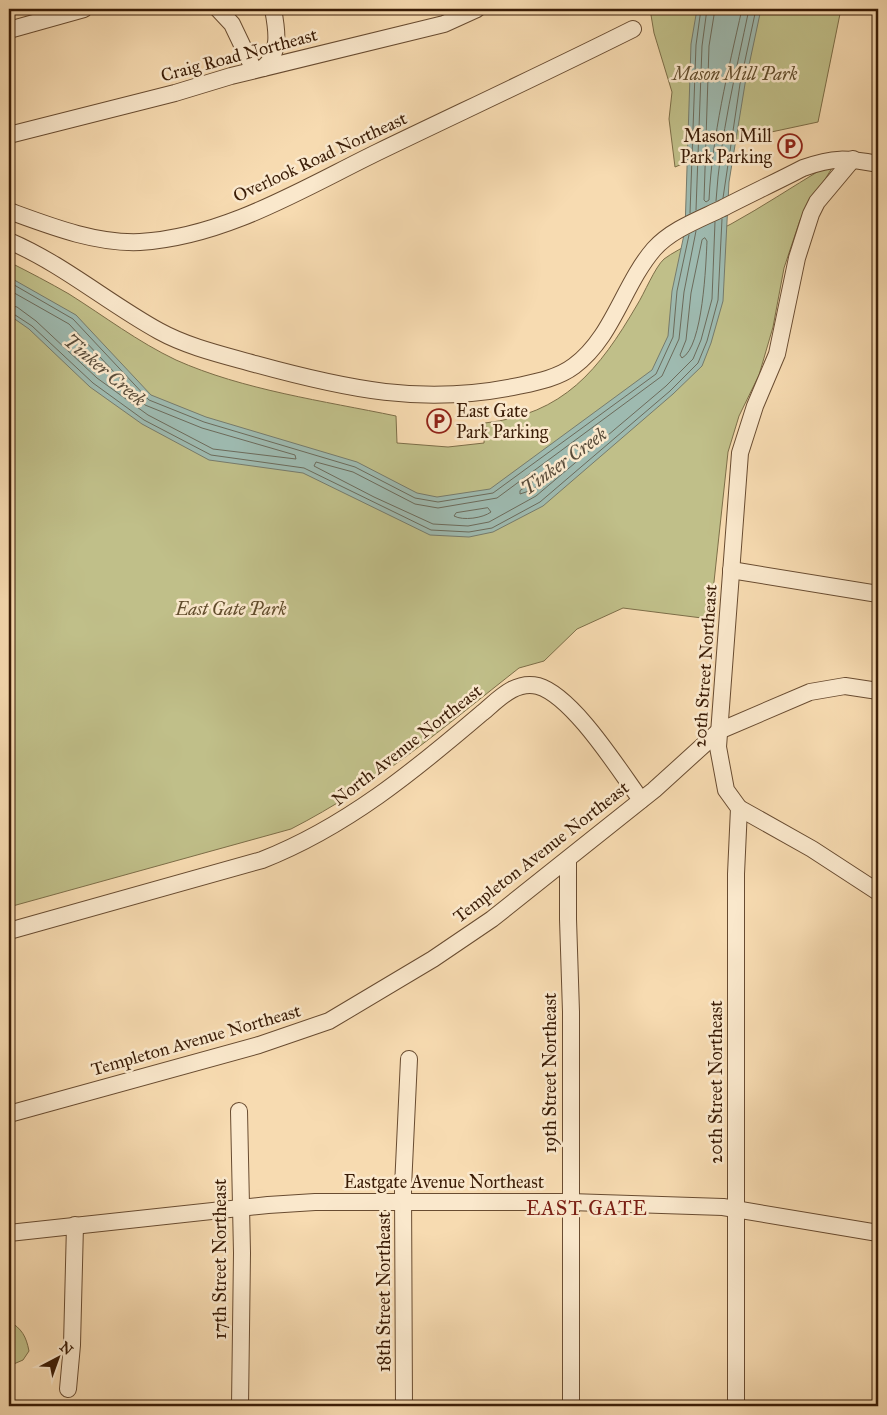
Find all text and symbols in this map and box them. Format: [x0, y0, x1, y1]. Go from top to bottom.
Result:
street label: Craig Road Northeast [158, 23, 321, 87]
park label: Mason Mill Park [670, 63, 798, 85]
street label: Overlook Road Northeast [230, 107, 411, 207]
place label: Mason Mill Park Parking [680, 125, 773, 169]
parking icon: Mason Mill Park Parking [777, 133, 803, 159]
water label: Tinker Creek [59, 329, 151, 411]
place label: East Gate Park Parking [456, 400, 549, 444]
parking icon: East Gate Park Parking [426, 408, 452, 434]
water label: Tinker Creek [517, 422, 612, 500]
street label: 20th Street Northeast [688, 583, 722, 748]
park label: East Gate Park [175, 598, 286, 620]
street label: North Avenue Northeast [328, 679, 487, 810]
street label: Templeton Avenue Northeast [449, 776, 634, 927]
street label: 19th Street Northeast [539, 992, 561, 1153]
street label: Templeton Avenue Northeast [89, 999, 304, 1080]
street label: 20th Street Northeast [705, 1000, 727, 1164]
street label: Eastgate Avenue Northeast [344, 1171, 545, 1194]
street label: 17th Street Northeast [209, 1178, 231, 1339]
district label: EAST GATE [526, 1196, 648, 1220]
street label: 18th Street Northeast [373, 1211, 395, 1372]
north arrow [32, 1332, 82, 1382]
text: N [56, 1338, 76, 1359]

